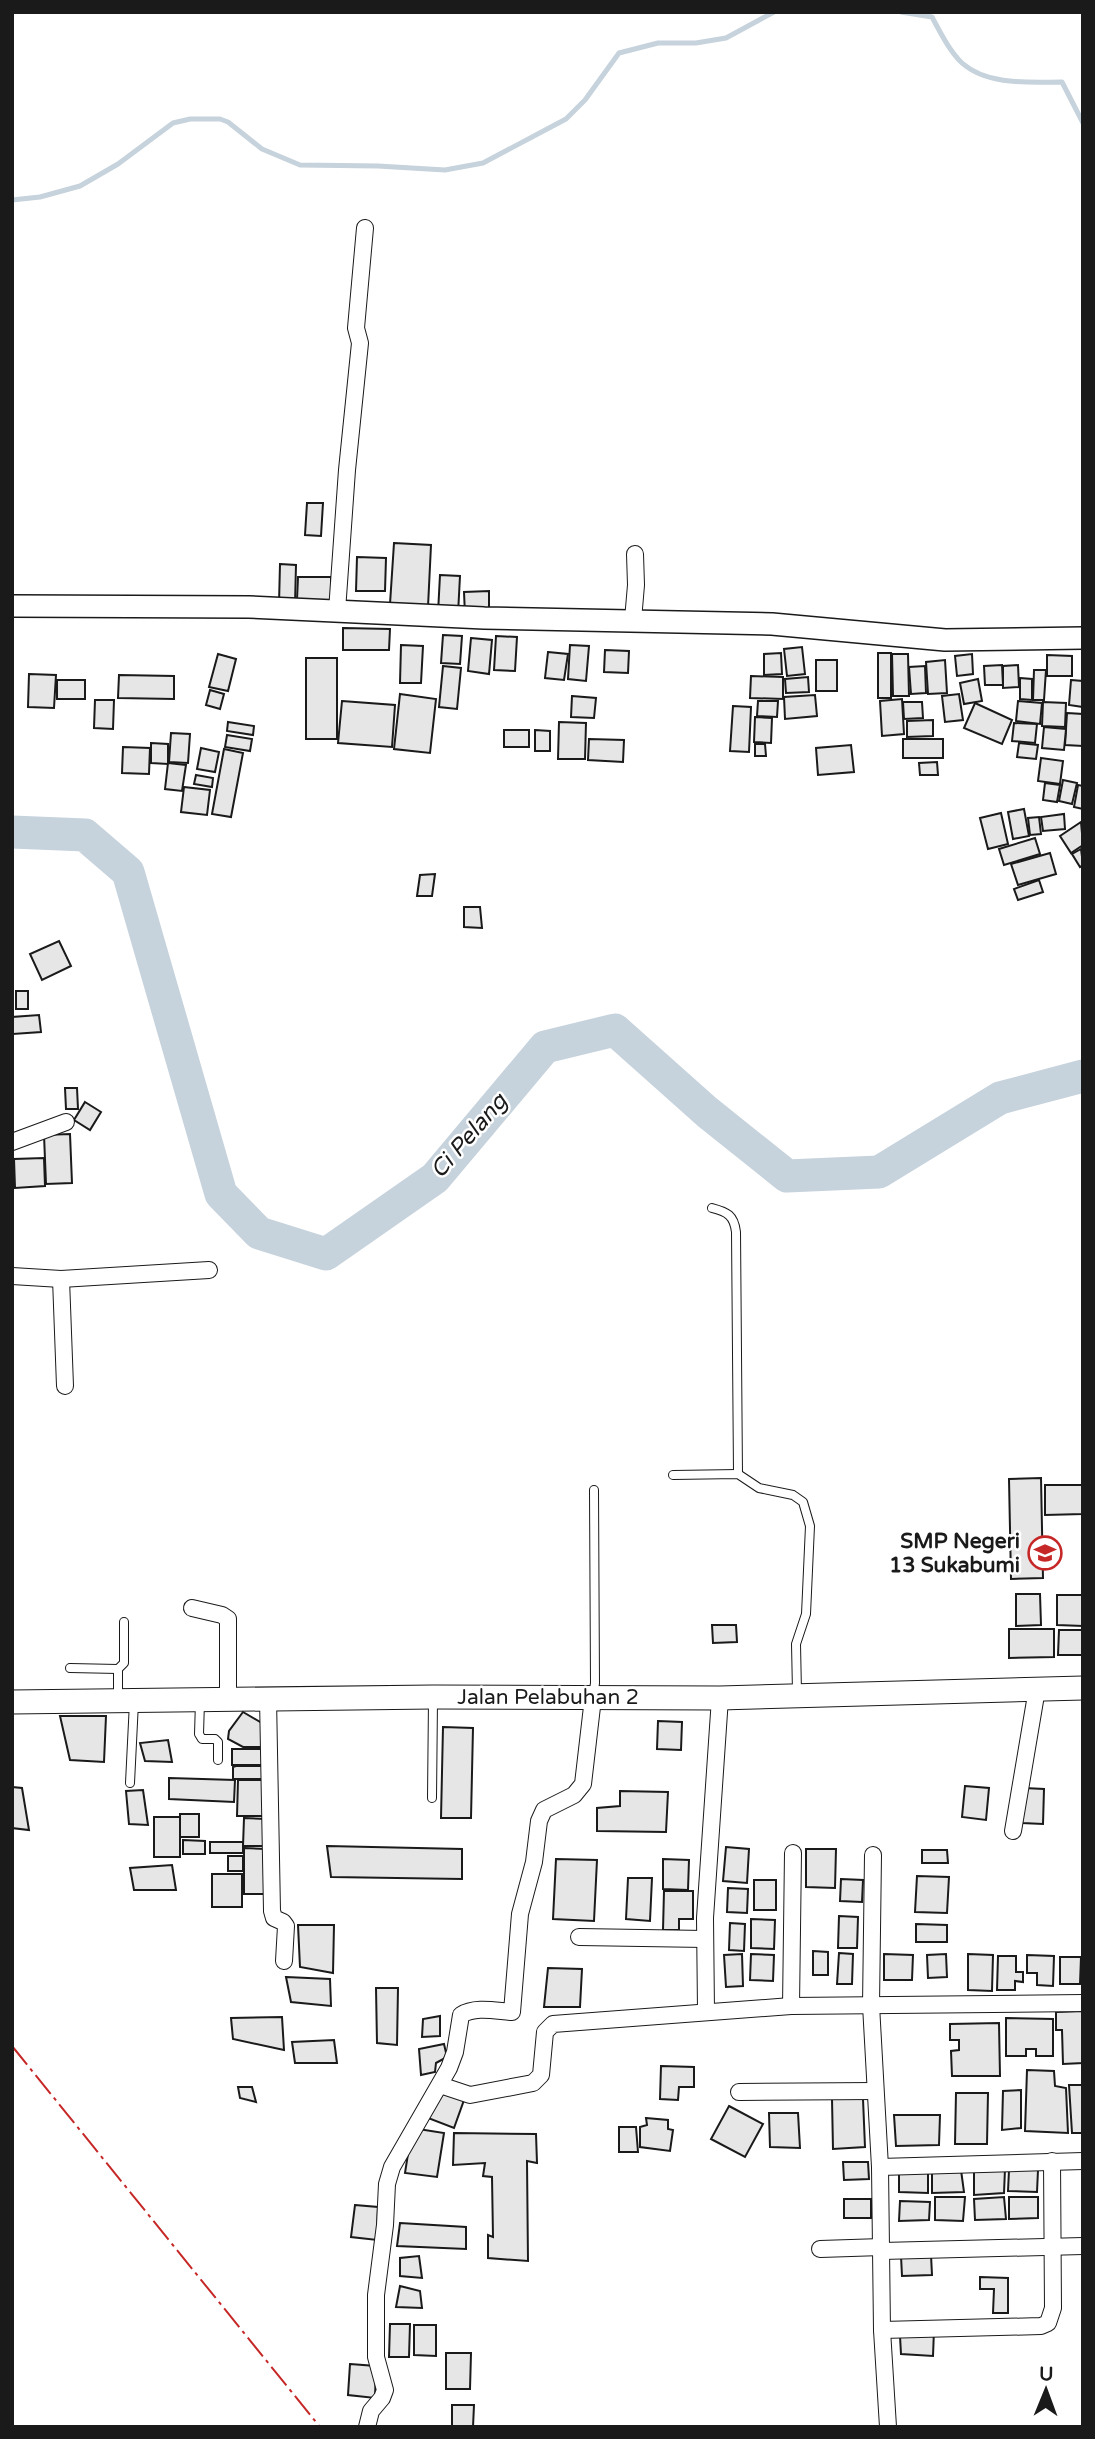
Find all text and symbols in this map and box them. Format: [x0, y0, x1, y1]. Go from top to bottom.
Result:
water label: Ci Pelang [425, 1087, 514, 1184]
place label: SMP Negeri 13 Sukabumi [889, 1529, 1020, 1578]
school or university icon: SMP Negeri 13 Sukabumi [1026, 1534, 1064, 1572]
street label: Jalan Pelabuhan 2 [457, 1685, 639, 1710]
north arrow [1011, 2355, 1081, 2425]
text: U [1039, 2363, 1054, 2385]

